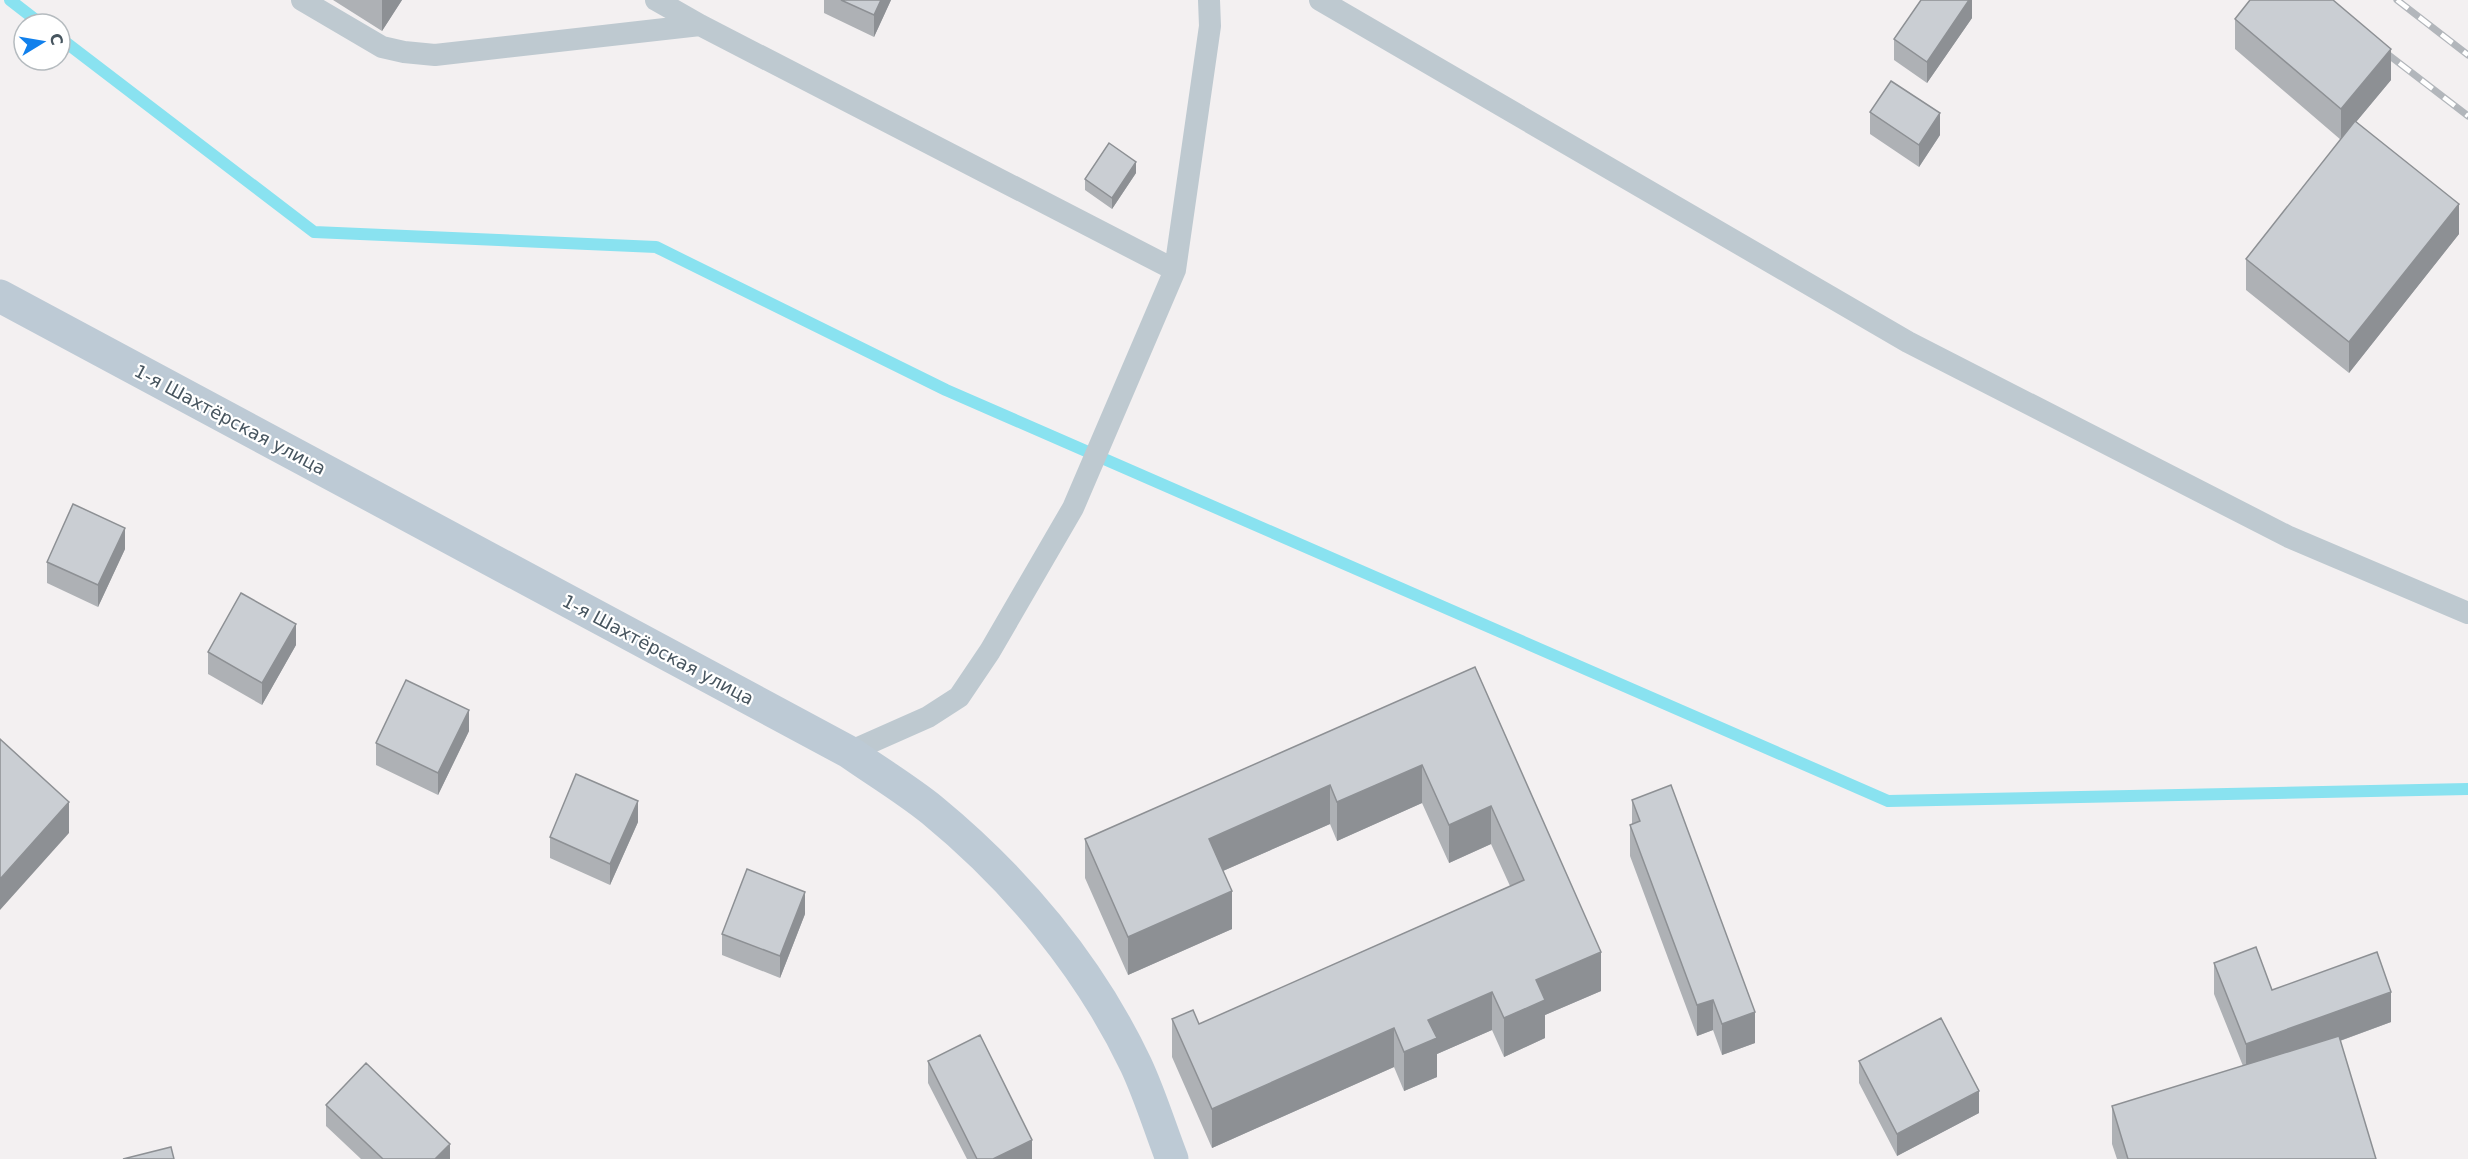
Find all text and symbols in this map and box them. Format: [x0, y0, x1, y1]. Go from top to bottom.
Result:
north arrow [12, 12, 72, 72]
text: С [46, 32, 67, 47]
street label: 1-я Шахтёрская улица [131, 360, 330, 479]
street label: 1-я Шахтёрская улица [559, 590, 758, 709]

